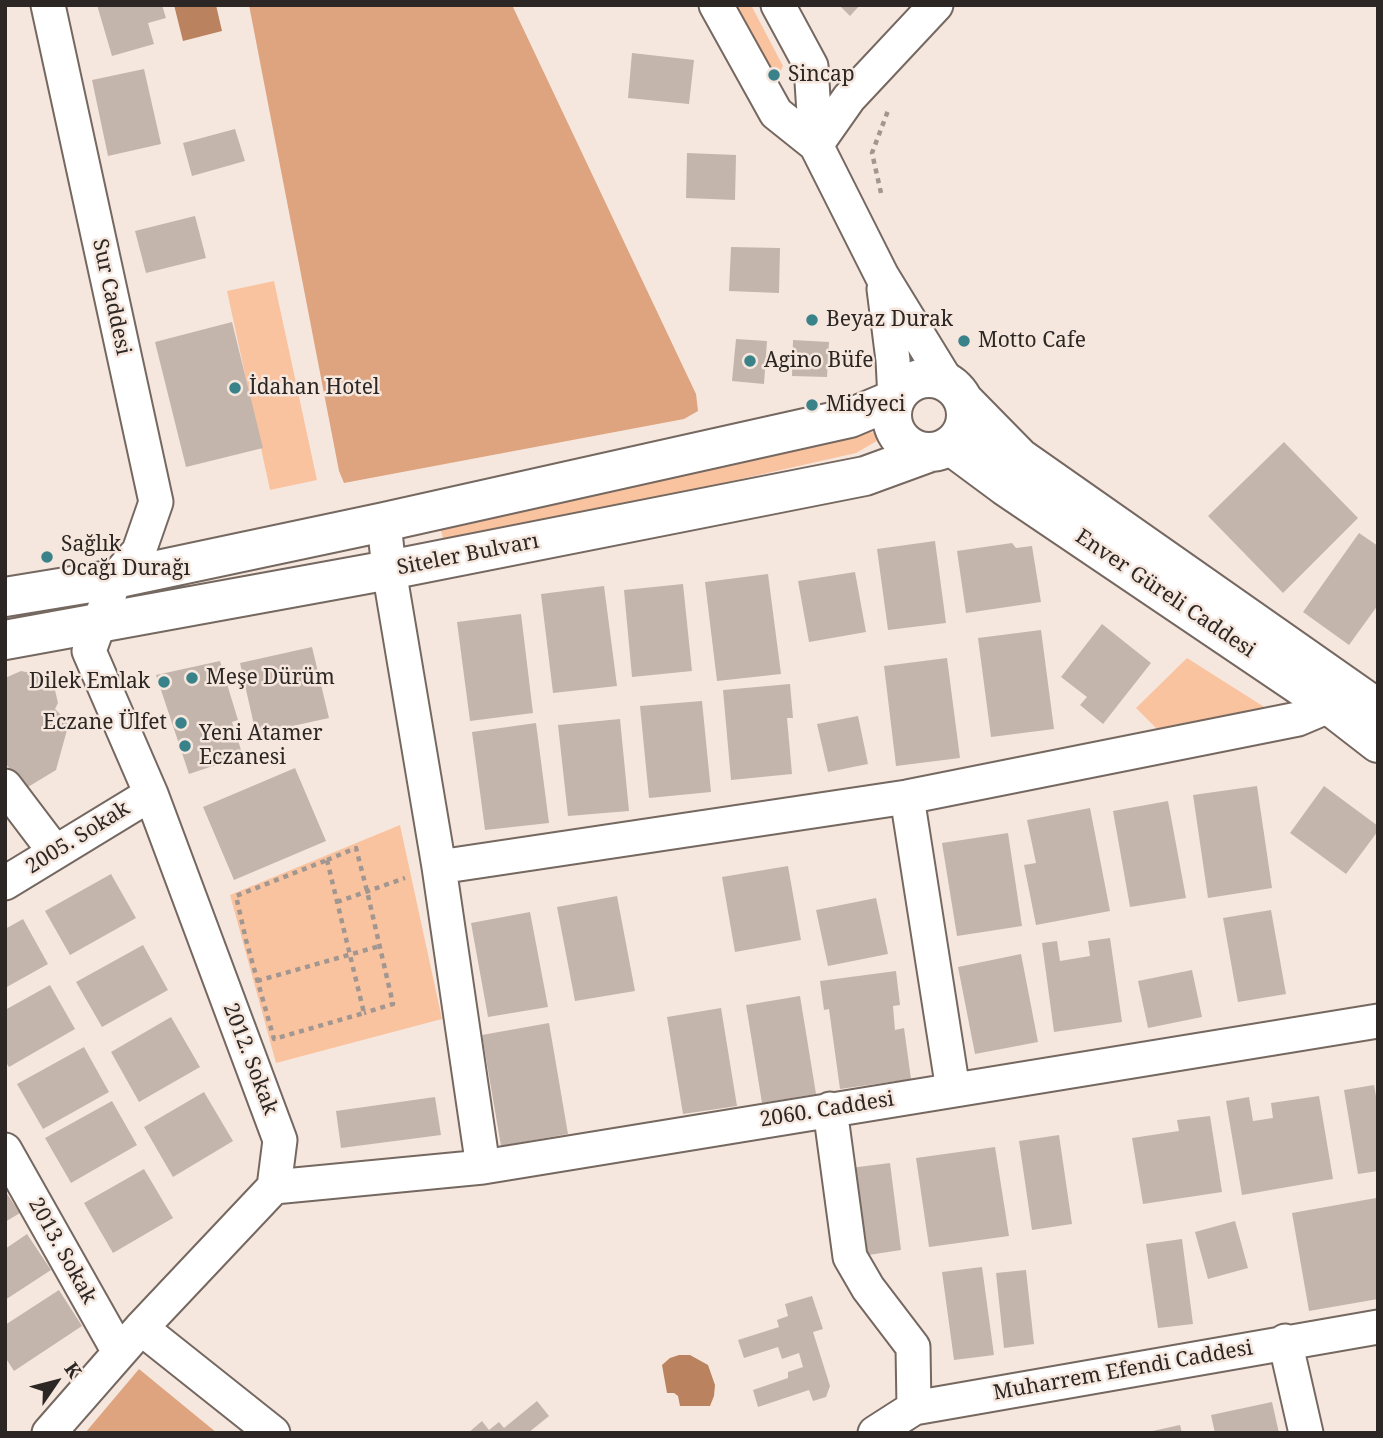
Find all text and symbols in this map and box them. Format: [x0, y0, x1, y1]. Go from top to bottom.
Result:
place label: Sincap [788, 62, 855, 88]
marker: Sincap [766, 67, 782, 83]
street label: Sur Caddesi [86, 237, 136, 357]
place label: Beyaz Durak [826, 307, 953, 333]
marker: Beyaz Durak [804, 312, 820, 328]
place label: Motto Cafe [978, 328, 1086, 354]
marker: Motto Cafe [956, 333, 972, 349]
place label: Agino Büfe [764, 348, 874, 374]
marker: Agino Büfe [742, 353, 758, 369]
place label: İdahan Hotel [249, 375, 379, 401]
marker: İdahan Hotel [227, 380, 243, 396]
place label: Midyeci [826, 392, 905, 418]
marker: Midyeci [804, 397, 820, 413]
street label: Enver Güreli Caddesi [1070, 524, 1260, 664]
street label: Siteler Bulvarı [395, 529, 541, 581]
place label: Sağlık Ocağı Durağı [61, 532, 190, 582]
marker: Sağlık Ocağı Durağı [39, 549, 55, 565]
place label: Meşe Dürüm [206, 665, 335, 691]
place label: Dilek Emlak [29, 669, 150, 695]
marker: Meşe Dürüm [184, 670, 200, 686]
marker: Dilek Emlak [156, 674, 172, 690]
place label: Eczane Ülfet [43, 710, 167, 736]
marker: Eczane Ülfet [173, 715, 189, 731]
place label: Yeni Atamer Eczanesi [199, 721, 323, 771]
marker: Yeni Atamer Eczanesi [177, 738, 193, 754]
street label: 2005. Sokak [21, 796, 135, 880]
street label: 2012. Sokak [217, 1000, 283, 1118]
street label: 2060. Caddesi [758, 1087, 896, 1133]
street label: 2013. Sokak [22, 1193, 102, 1309]
street label: Muharrem Efendi Caddesi [991, 1336, 1255, 1406]
north arrow [21, 1347, 91, 1417]
text: K [59, 1357, 88, 1383]

